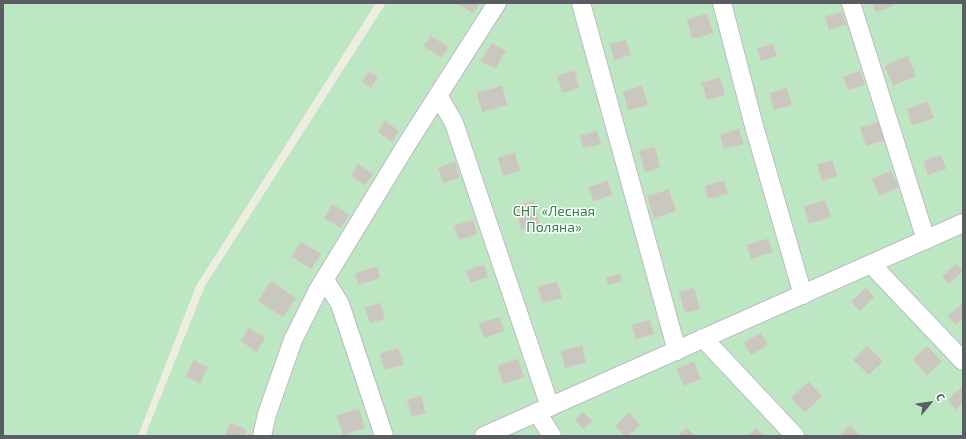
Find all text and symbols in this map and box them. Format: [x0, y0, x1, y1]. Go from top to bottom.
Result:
park label: СНТ «Лесная Поляна» [513, 203, 595, 236]
north arrow [910, 383, 950, 423]
text: С [934, 391, 948, 403]

